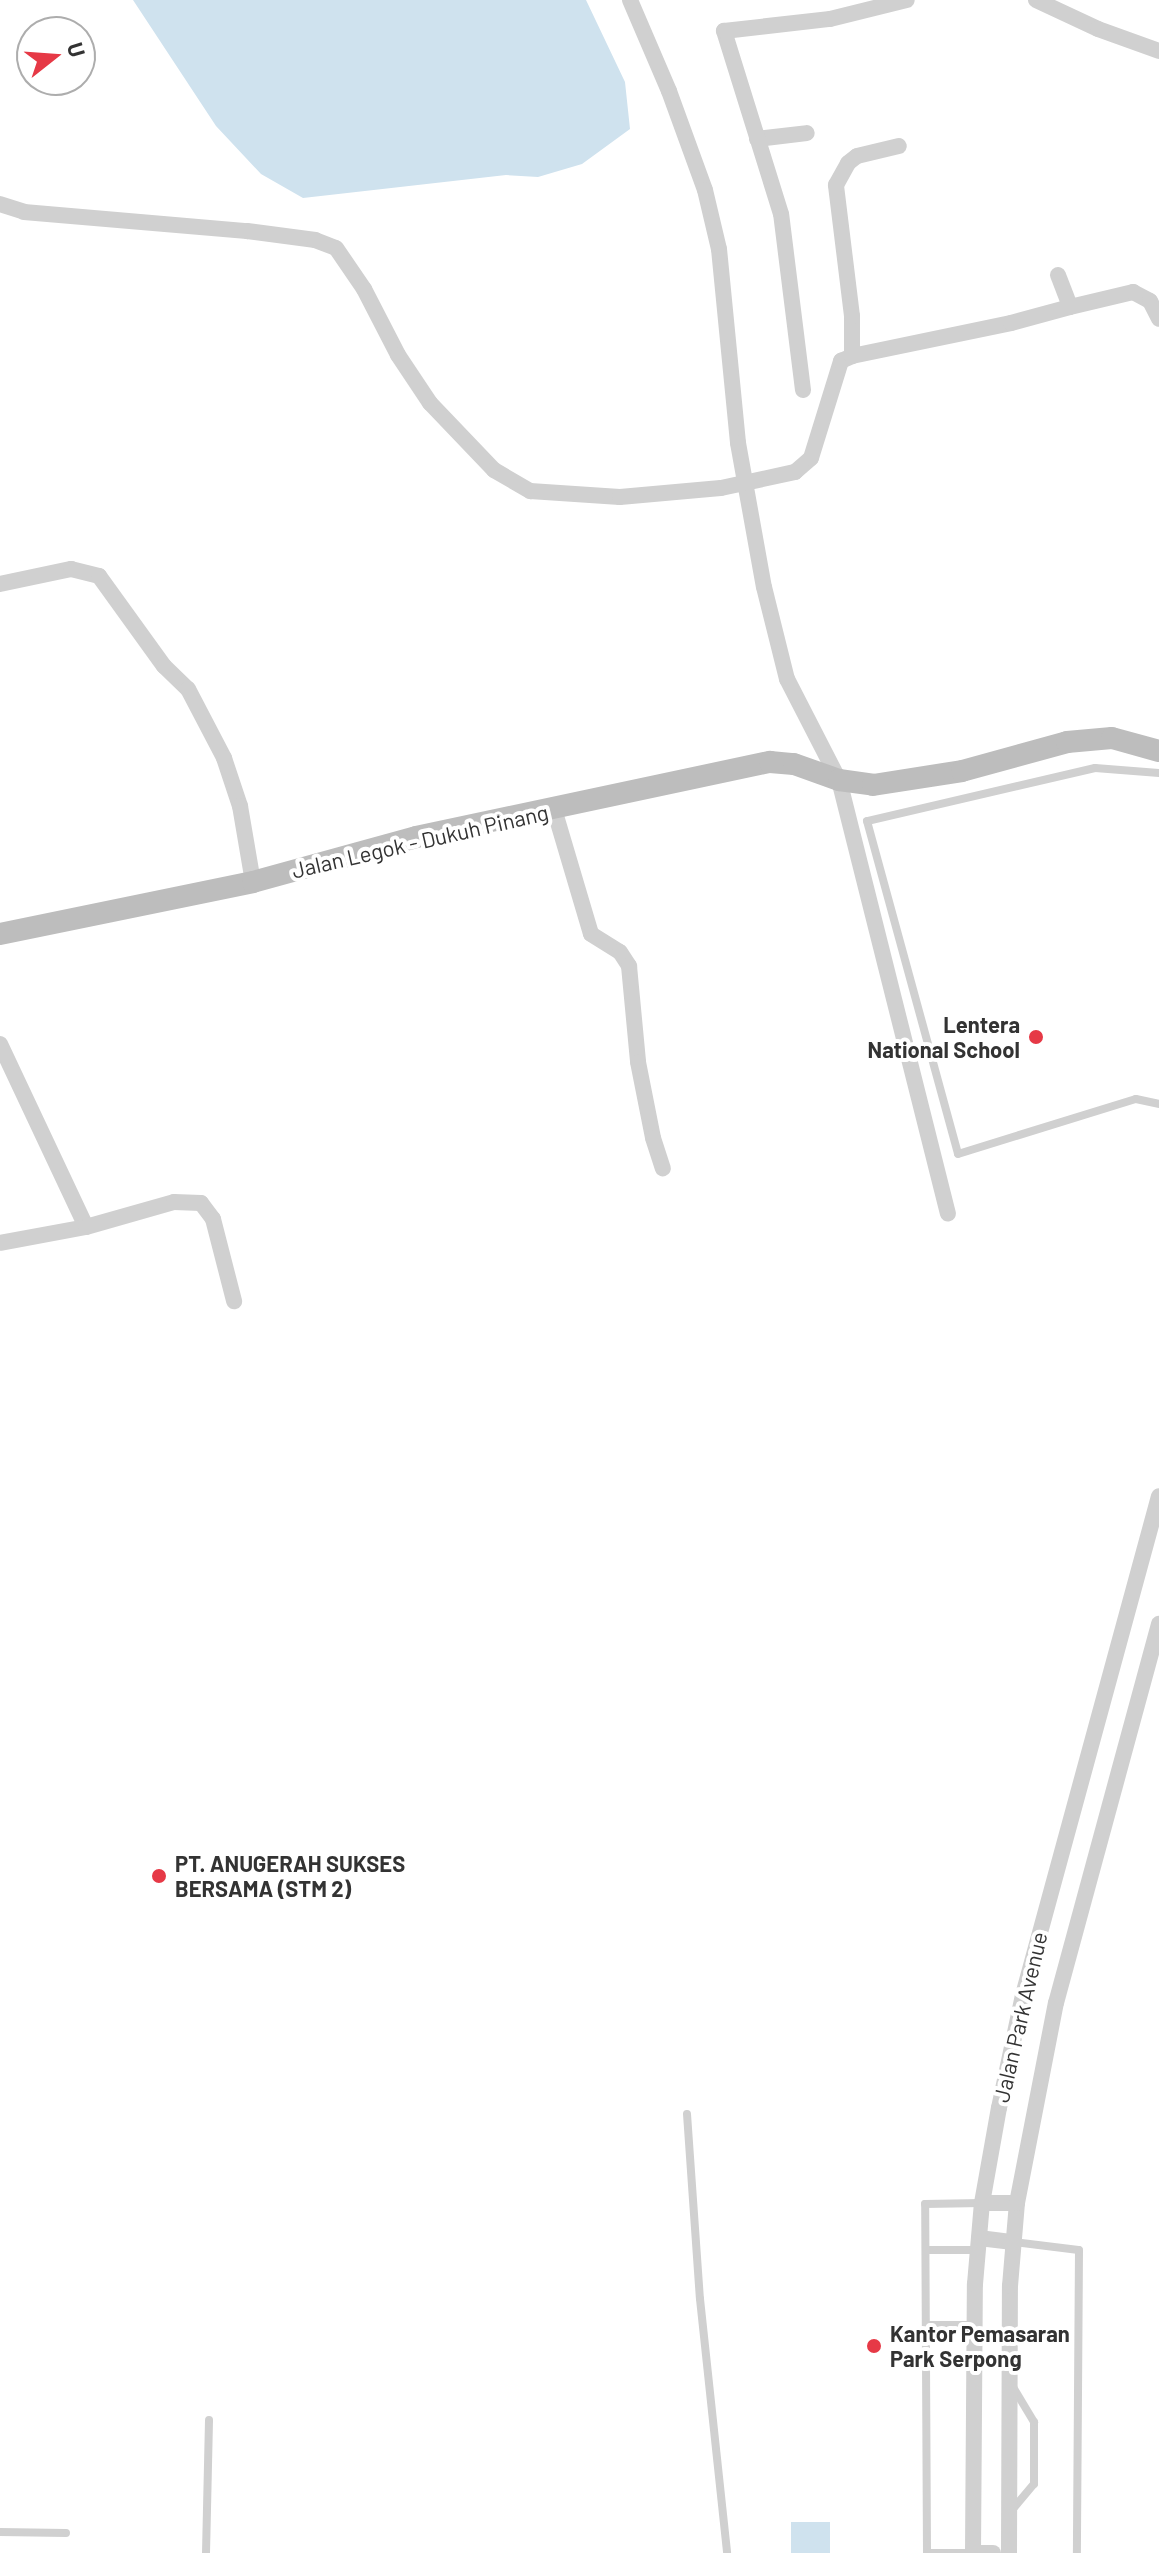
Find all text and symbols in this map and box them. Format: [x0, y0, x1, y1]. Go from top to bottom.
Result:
north arrow [16, 16, 96, 96]
text: U [63, 39, 91, 60]
street label: Jalan Legok - Dukuh Pinang [289, 799, 551, 883]
place label: Lentera National School [868, 1011, 1020, 1062]
marker: Lentera National School [1027, 1028, 1045, 1046]
place label: PT. ANUGERAH SUKSES BERSAMA (STM 2) [175, 1850, 405, 1902]
marker: PT. ANUGERAH SUKSES BERSAMA (STM 2) [150, 1867, 168, 1885]
street label: Jalan Park Avenue [988, 1929, 1052, 2105]
place label: Kantor Pemasaran Park Serpong [890, 2320, 1070, 2372]
marker: Kantor Pemasaran Park Serpong [865, 2337, 883, 2355]

